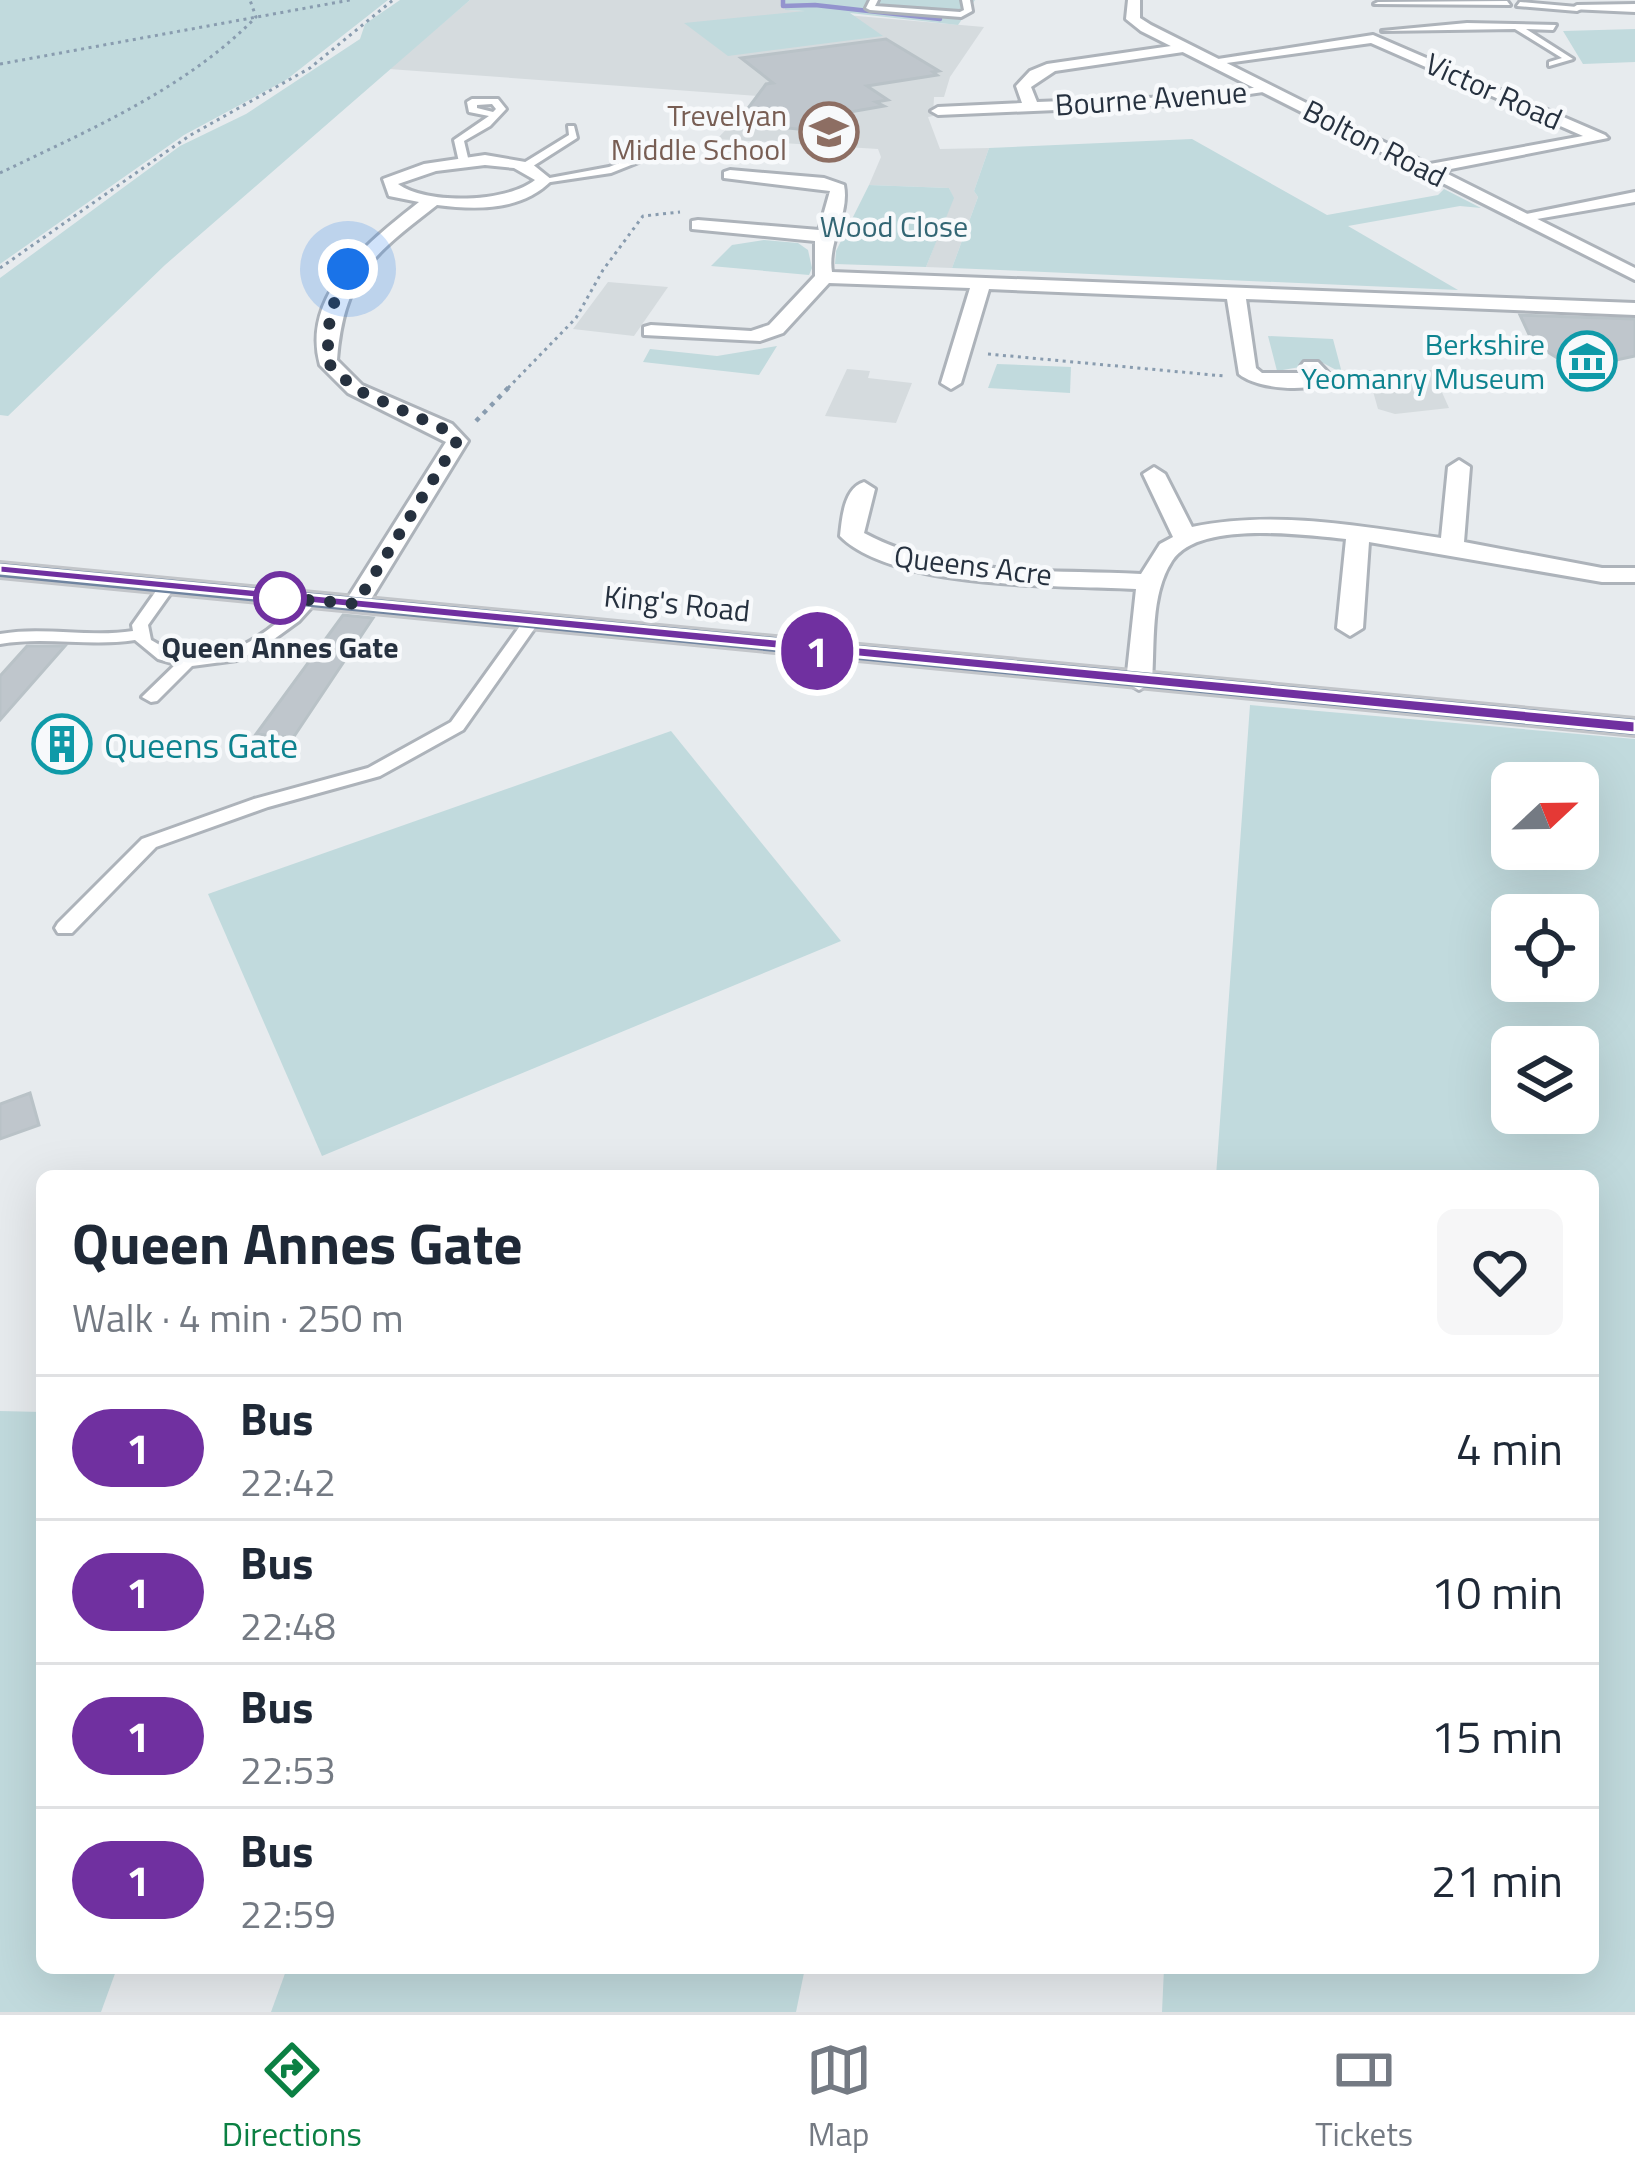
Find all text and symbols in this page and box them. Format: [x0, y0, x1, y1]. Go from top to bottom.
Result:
street label: Victor Road [1418, 40, 1570, 142]
street label: Bourne Avenue [1053, 68, 1249, 128]
street label: Bolton Road [1295, 87, 1455, 199]
place label: Trevelyan Middle School [611, 92, 787, 172]
school or university icon: Trevelyan Middle School [798, 101, 860, 163]
park label: Wood Close [820, 203, 968, 249]
your location [318, 239, 378, 299]
place label: Berkshire Yeomanry Museum [1301, 321, 1545, 401]
museum icon: Berkshire Yeomanry Museum [1556, 330, 1618, 392]
street label: Queens Acre [891, 533, 1055, 597]
street label: King's Road [602, 572, 752, 634]
marker: Queen Annes Gate [255, 573, 305, 623]
line badge: 1 [778, 612, 856, 690]
text: 1 [805, 619, 829, 683]
place label: Queen Annes Gate [161, 624, 399, 670]
building icon: Queens Gate [31, 713, 93, 775]
place label: Queens Gate [104, 717, 298, 772]
north arrow [1491, 762, 1599, 870]
map controls [1491, 762, 1599, 1134]
button: locate [1491, 894, 1599, 1002]
button: layers [1491, 1026, 1599, 1134]
text: Queen Annes Gate [72, 1199, 523, 1286]
button: heart [1437, 1209, 1563, 1335]
text: Walk · 4 min · 250 m [72, 1288, 404, 1347]
text: Bus [240, 1384, 314, 1452]
text: 4 min [1456, 1414, 1563, 1482]
text: 1 [126, 1416, 150, 1480]
text: 22:42 [240, 1452, 336, 1511]
text: Bus [240, 1528, 314, 1596]
text: 10 min [1431, 1558, 1563, 1626]
text: 1 [126, 1560, 150, 1624]
text: 22:48 [240, 1596, 336, 1655]
text: Bus [240, 1672, 314, 1740]
text: 15 min [1431, 1702, 1563, 1770]
text: 1 [126, 1704, 150, 1768]
text: 22:53 [240, 1740, 336, 1799]
text: Bus [240, 1816, 314, 1884]
text: 21 min [1431, 1846, 1563, 1914]
text: 1 [126, 1848, 150, 1912]
text: 22:59 [240, 1884, 336, 1943]
tab: Directions [222, 2037, 362, 2159]
tab: Map [806, 2037, 872, 2159]
tab: Tickets [1315, 2037, 1413, 2159]

